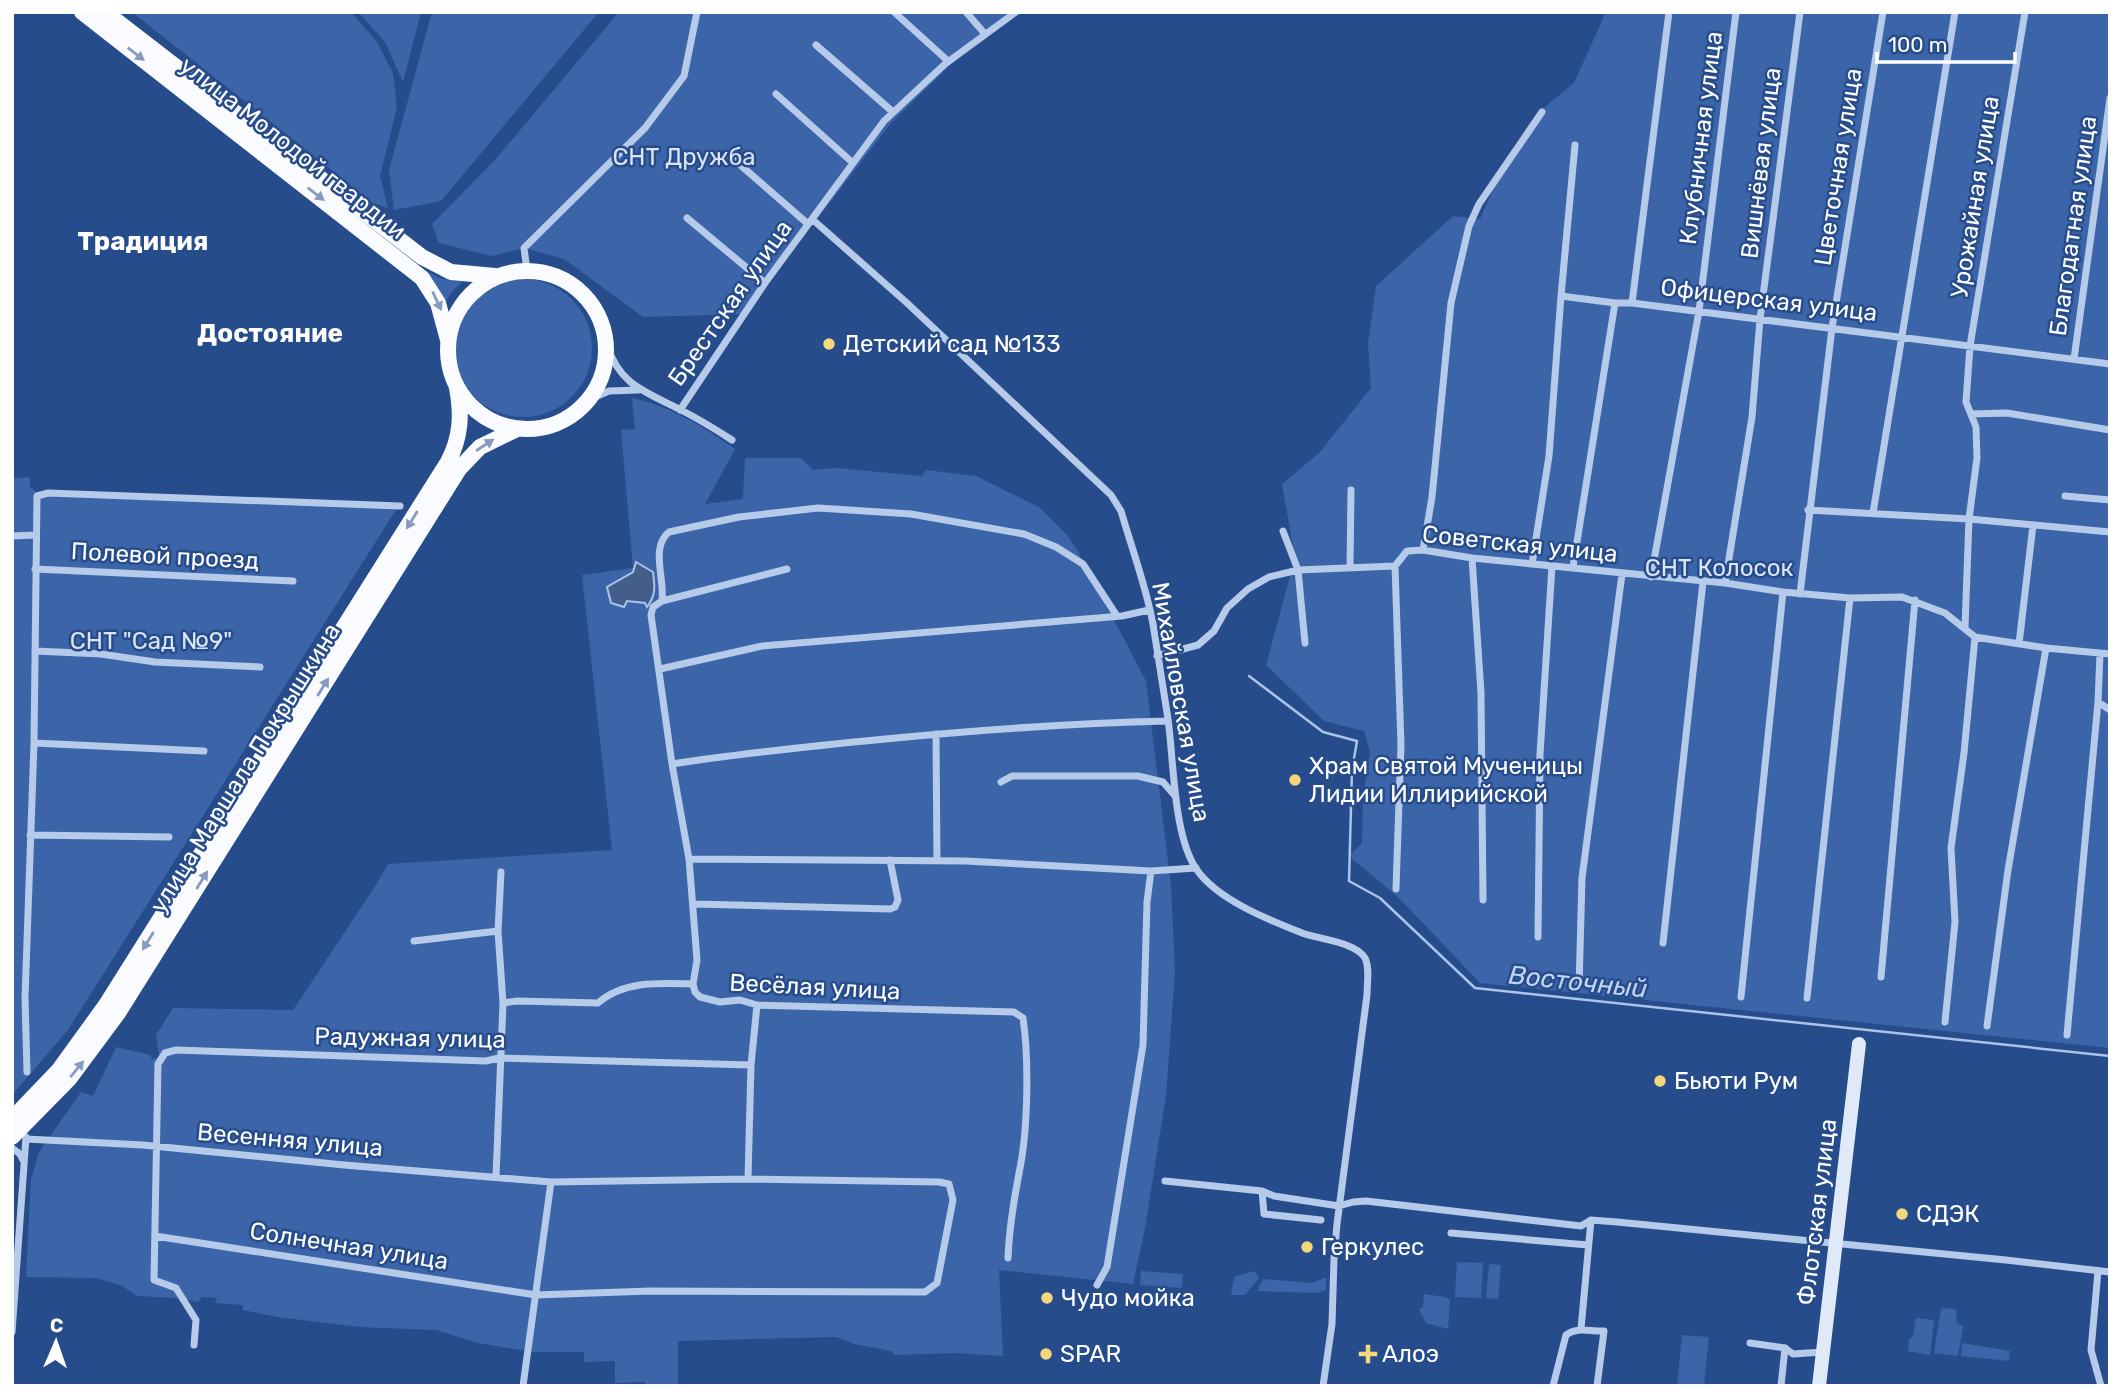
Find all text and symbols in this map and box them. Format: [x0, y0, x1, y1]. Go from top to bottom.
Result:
scale bar [1877, 21, 2015, 65]
street label: Клубничная улица [1674, 30, 1728, 246]
text: 100 m [1888, 32, 1947, 57]
one-way arrow [127, 47, 145, 62]
street label: улица Молодой гвардии [175, 51, 411, 245]
street label: Вишнёвая улица [1735, 66, 1787, 260]
street label: Цветочная улица [1809, 66, 1867, 268]
street label: Урожайная улица [1945, 94, 2005, 300]
street label: Благодатная улица [2044, 114, 2102, 338]
park label: СНТ Дружба [612, 143, 756, 171]
one-way arrow [307, 186, 324, 201]
street label: Брестская улица [662, 215, 798, 391]
district label: Традиция [77, 226, 209, 257]
street label: Офицерская улица [1659, 273, 1879, 327]
one-way arrow [432, 291, 443, 312]
district label: Достояние [197, 318, 343, 349]
place label: Детский сад №133 [843, 330, 1061, 358]
marker: Детский сад №133 [821, 336, 837, 352]
one-way arrow [475, 438, 495, 451]
one-way arrow [405, 510, 418, 529]
street label: Советская улица [1421, 520, 1619, 568]
street label: Полевой проезд [70, 537, 260, 575]
park label: СНТ Колосок [1645, 554, 1793, 582]
street label: Михайловская улица [1146, 580, 1216, 824]
street label: улица Маршала Покрышкина [144, 618, 346, 918]
park label: СНТ "Сад №9" [70, 627, 232, 655]
one-way arrow [316, 677, 329, 696]
place label: Храм Святой Мученицы Лидии Иллирийской [1309, 752, 1583, 808]
marker: Храм Святой Мученицы Лидии Иллирийской [1287, 772, 1303, 788]
one-way arrow [196, 870, 209, 889]
one-way arrow [141, 931, 154, 950]
water label: Восточный [1507, 959, 1649, 1005]
street label: Весёлая улица [729, 969, 901, 1005]
street label: Радужная улица [314, 1022, 506, 1054]
one-way arrow [69, 1061, 84, 1078]
place label: Бьюти Рум [1674, 1067, 1798, 1095]
marker: Бьюти Рум [1652, 1073, 1668, 1089]
street label: Флотская улица [1792, 1117, 1842, 1307]
street label: Весенняя улица [196, 1118, 384, 1162]
place label: СДЭК [1916, 1200, 1980, 1228]
marker: СДЭК [1894, 1206, 1910, 1222]
street label: Солнечная улица [248, 1216, 450, 1276]
place label: Геркулес [1321, 1233, 1424, 1261]
marker: Геркулес [1299, 1239, 1315, 1255]
place label: Чудо мойка [1061, 1284, 1195, 1312]
marker: Чудо мойка [1039, 1290, 1055, 1306]
north arrow [21, 1307, 91, 1377]
text: С [50, 1314, 64, 1337]
place label: SPAR [1060, 1340, 1121, 1368]
place label: Алоэ [1382, 1340, 1439, 1368]
marker: SPAR [1038, 1346, 1054, 1362]
marker: Алоэ [1360, 1346, 1376, 1362]

